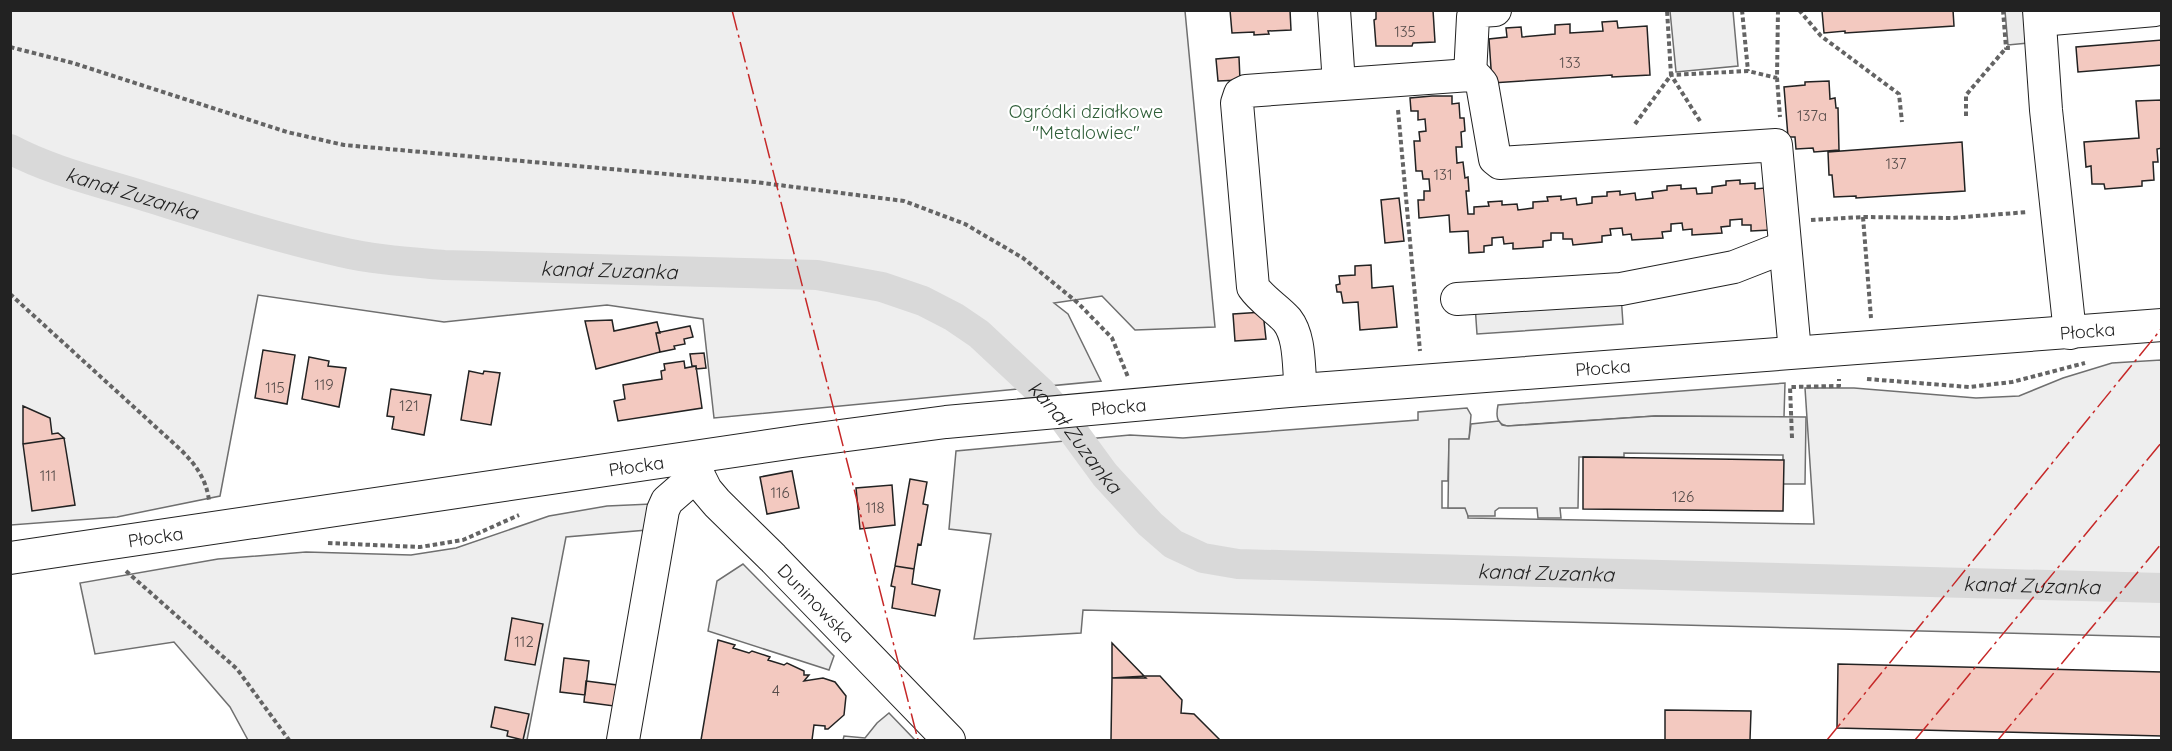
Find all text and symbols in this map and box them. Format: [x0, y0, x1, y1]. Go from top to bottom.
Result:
house number: 135 [1394, 22, 1416, 41]
house number: 133 [1559, 53, 1581, 72]
park label: Ogródki działkowe "Metalowiec" [1009, 100, 1163, 144]
house number: 137a [1797, 106, 1827, 125]
house number: 137 [1885, 154, 1907, 173]
water label: kanał Zuzanka [63, 161, 203, 225]
house number: 131 [1434, 165, 1452, 184]
water label: kanał Zuzanka [540, 255, 679, 284]
street label: Płocka [2059, 317, 2116, 344]
street label: Płocka [1574, 354, 1631, 381]
house number: 119 [314, 375, 334, 394]
water label: kanał Zuzanka [1024, 375, 1129, 499]
house number: 115 [265, 378, 285, 397]
street label: Płocka [1090, 393, 1147, 420]
house number: 121 [399, 396, 419, 415]
street label: Płocka [607, 450, 665, 481]
house number: 111 [40, 466, 56, 485]
house number: 116 [770, 483, 790, 502]
house number: 126 [1672, 487, 1694, 506]
house number: 118 [865, 498, 885, 517]
street label: Płocka [126, 521, 185, 552]
street label: Duninowska [773, 558, 860, 647]
water label: kanał Zuzanka [1477, 558, 1616, 586]
water label: kanał Zuzanka [1963, 570, 2102, 599]
house number: 112 [514, 632, 534, 651]
house number: 4 [772, 681, 780, 700]

